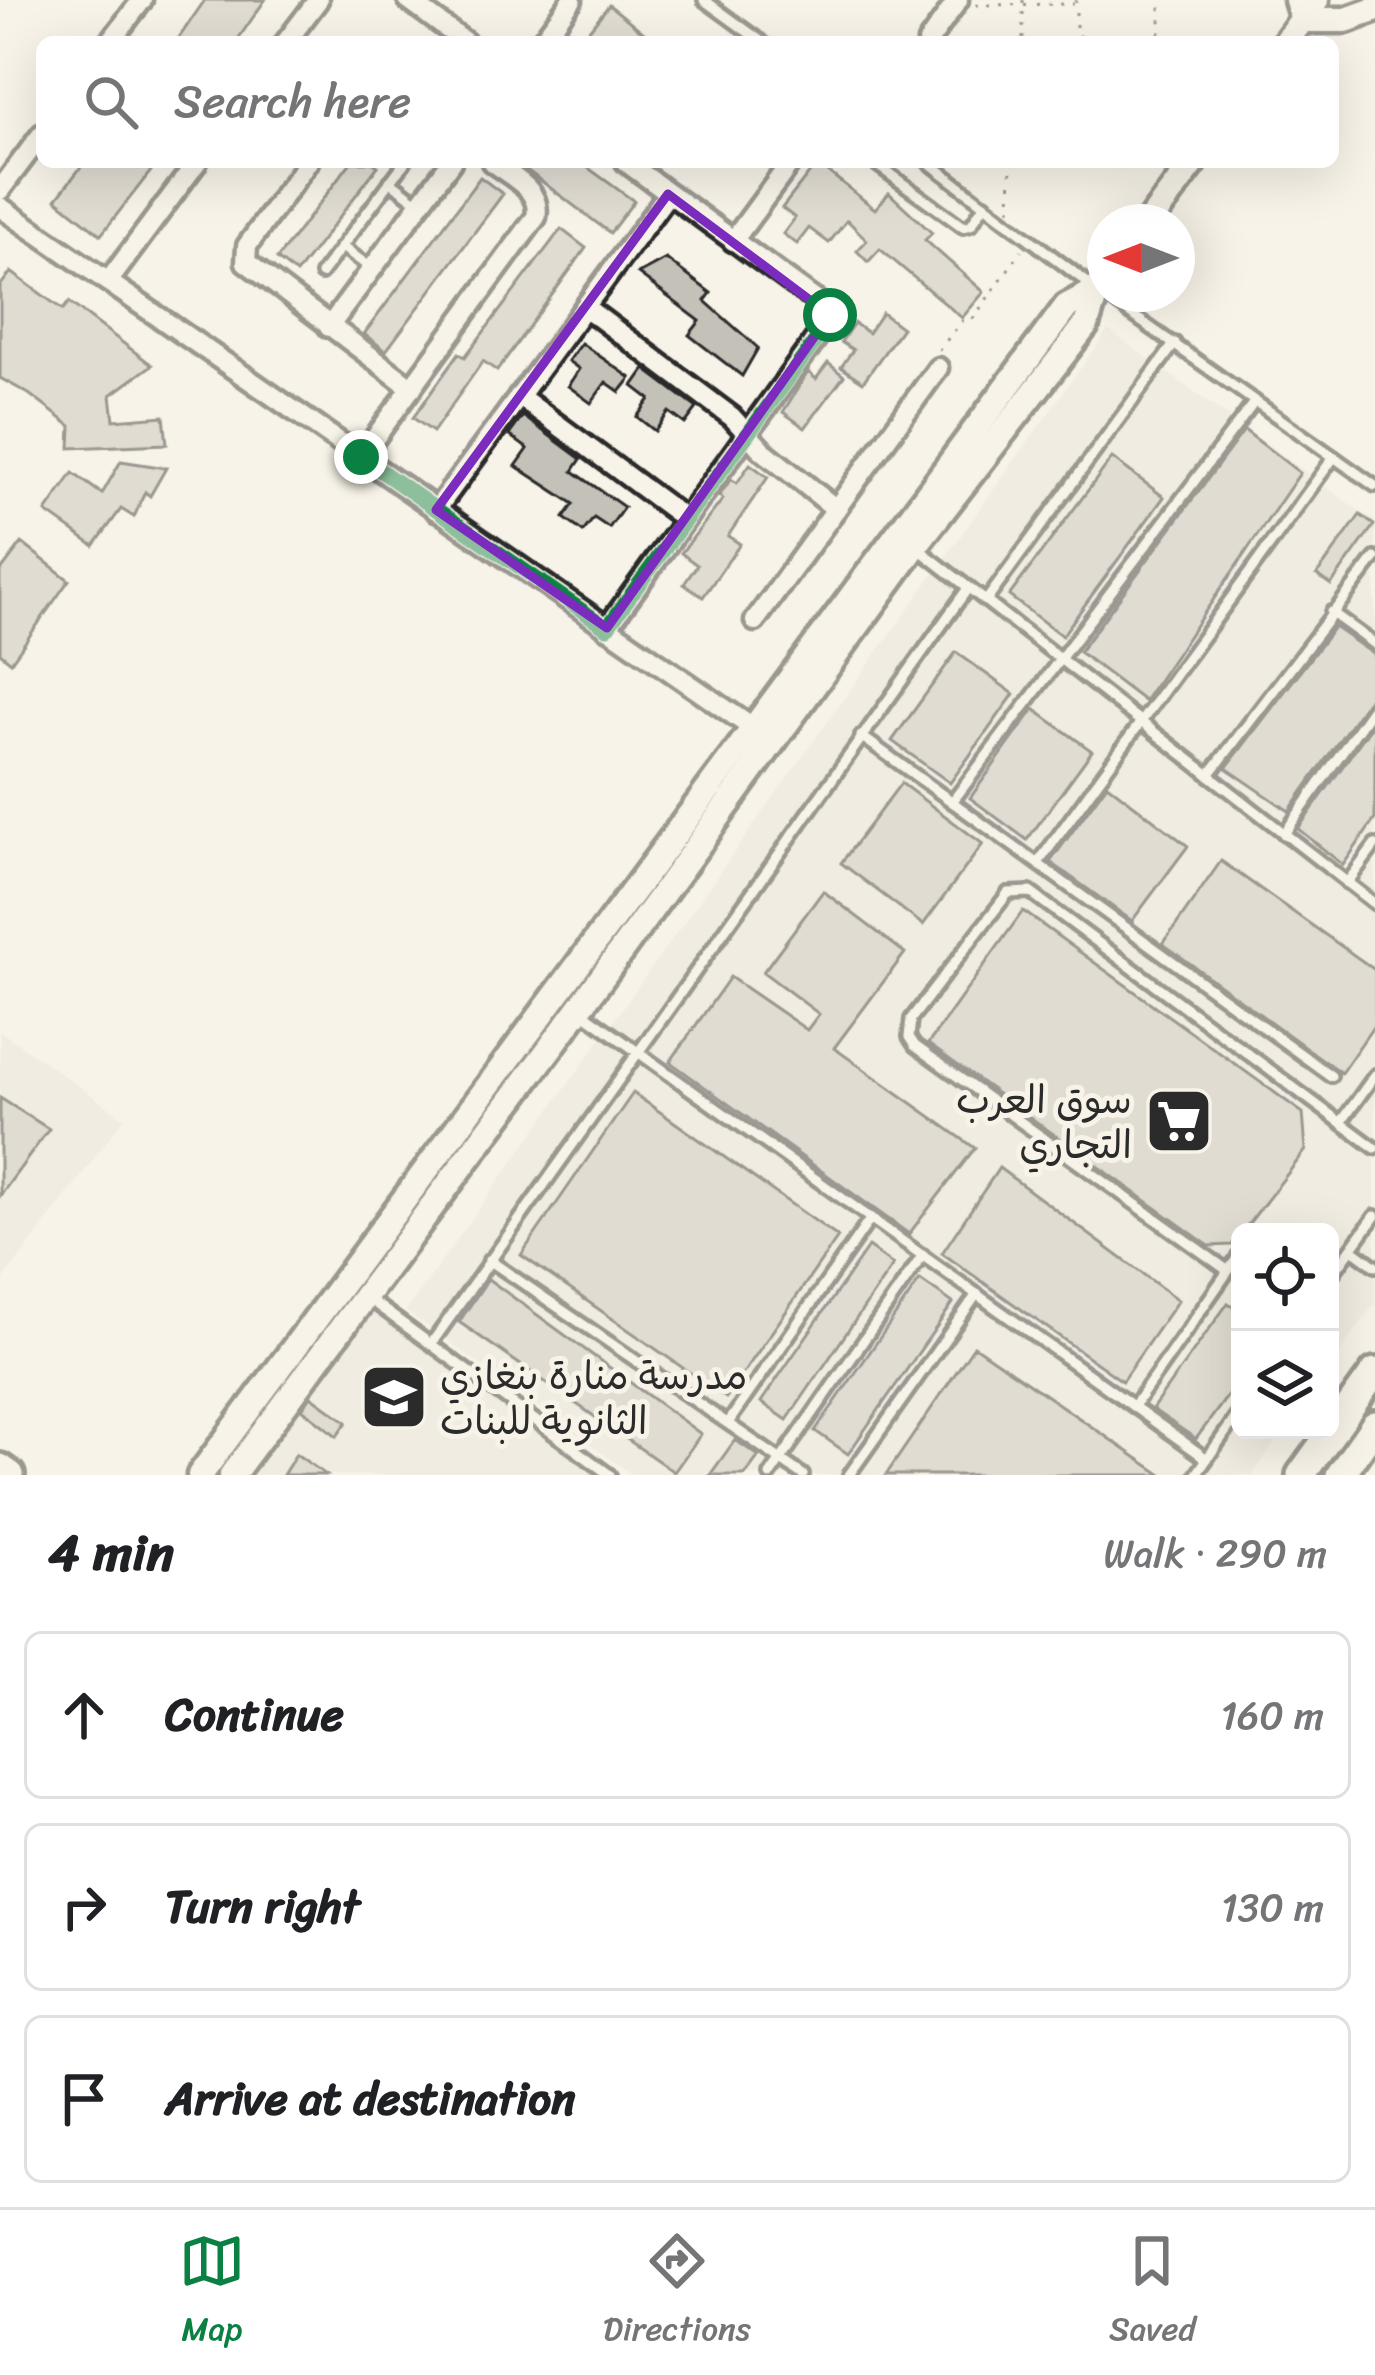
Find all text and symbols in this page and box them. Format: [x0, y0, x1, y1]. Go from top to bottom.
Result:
search box [36, 36, 1339, 168]
text: Search here [174, 62, 411, 142]
icon: search [78, 69, 144, 135]
north arrow [1087, 204, 1195, 312]
route start [803, 288, 857, 342]
route end [334, 430, 388, 484]
place label: سوق العرب التجاري [956, 1065, 1132, 1179]
supermarket icon: سوق العرب التجاري [1144, 1086, 1214, 1156]
map controls [1231, 1223, 1339, 1439]
button: locate [1231, 1223, 1339, 1331]
button: layers [1231, 1331, 1339, 1439]
place label: مدرسة منارة بنغازي الثانوية للبنات [440, 1341, 747, 1455]
school or university icon: مدرسة منارة بنغازي الثانوية للبنات [359, 1362, 429, 1432]
text: 4 min [48, 1508, 174, 1598]
text: Walk · 290 m [1104, 1519, 1327, 1588]
text: Continue [165, 1675, 344, 1755]
text: 160 m [1220, 1681, 1324, 1750]
icon: ahead [51, 1682, 117, 1748]
text: Turn right [165, 1867, 360, 1947]
text: 130 m [1221, 1873, 1324, 1942]
icon: right [51, 1874, 117, 1940]
text: Arrive at destination [165, 2059, 575, 2139]
icon: arrive [51, 2066, 117, 2132]
tab: Map [179, 2228, 245, 2358]
tab: Directions [603, 2228, 751, 2358]
tab: Saved [1109, 2228, 1196, 2358]

